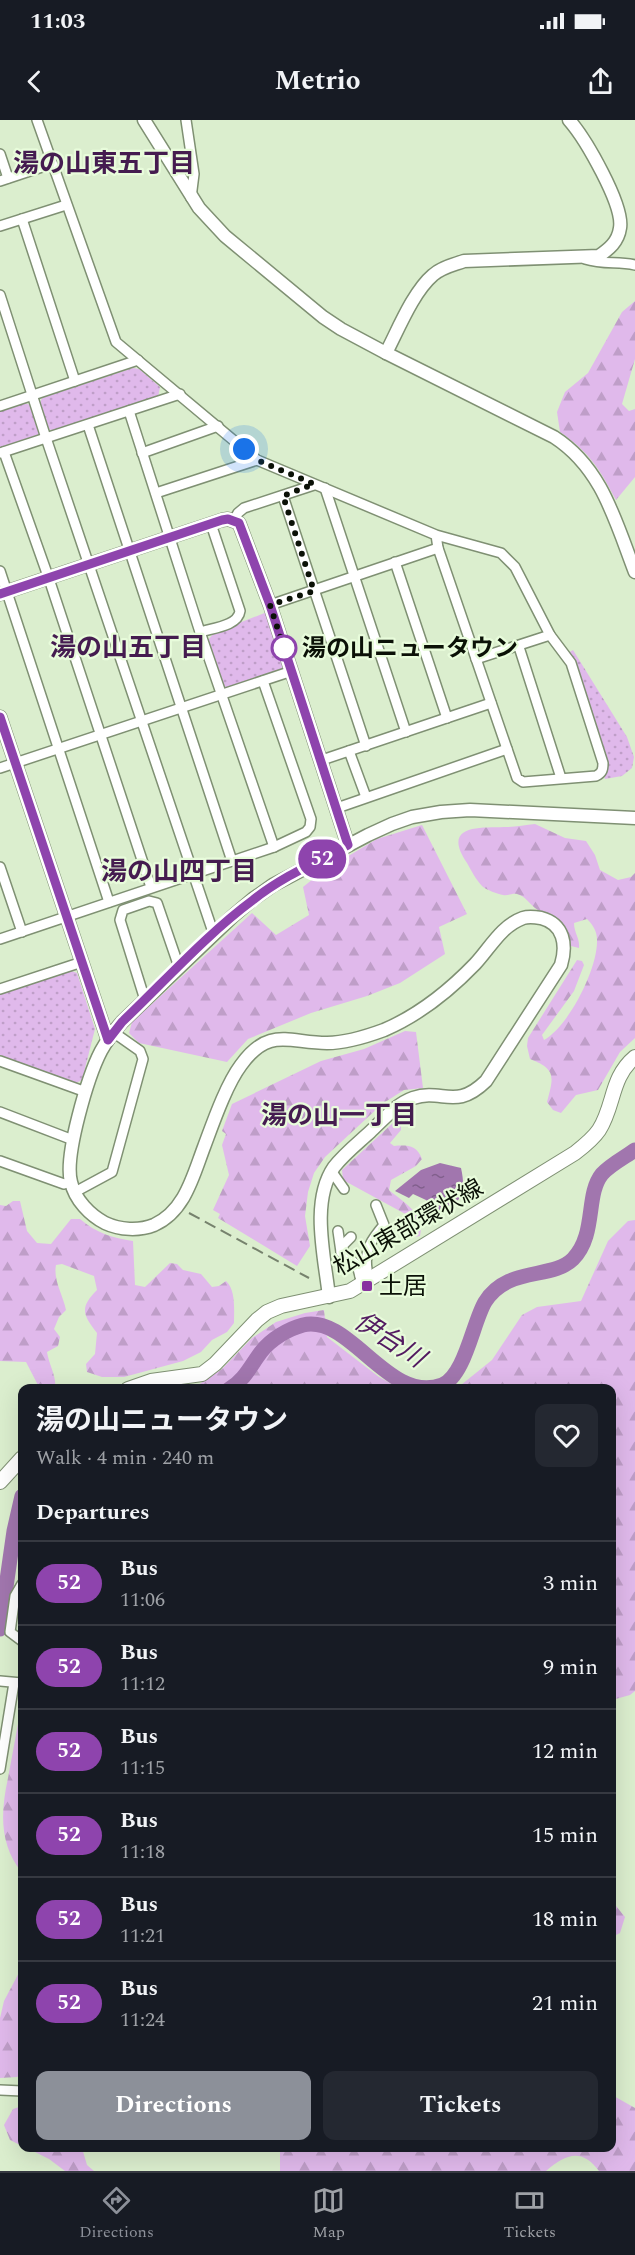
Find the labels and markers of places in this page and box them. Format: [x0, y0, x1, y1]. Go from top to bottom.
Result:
place label: 湯の山ニュータウン [302, 631, 518, 667]
marker: 湯の山ニュータウン [271, 635, 297, 661]
place label: 土居 [379, 1269, 427, 1305]
marker: 土居 [360, 1279, 374, 1293]

